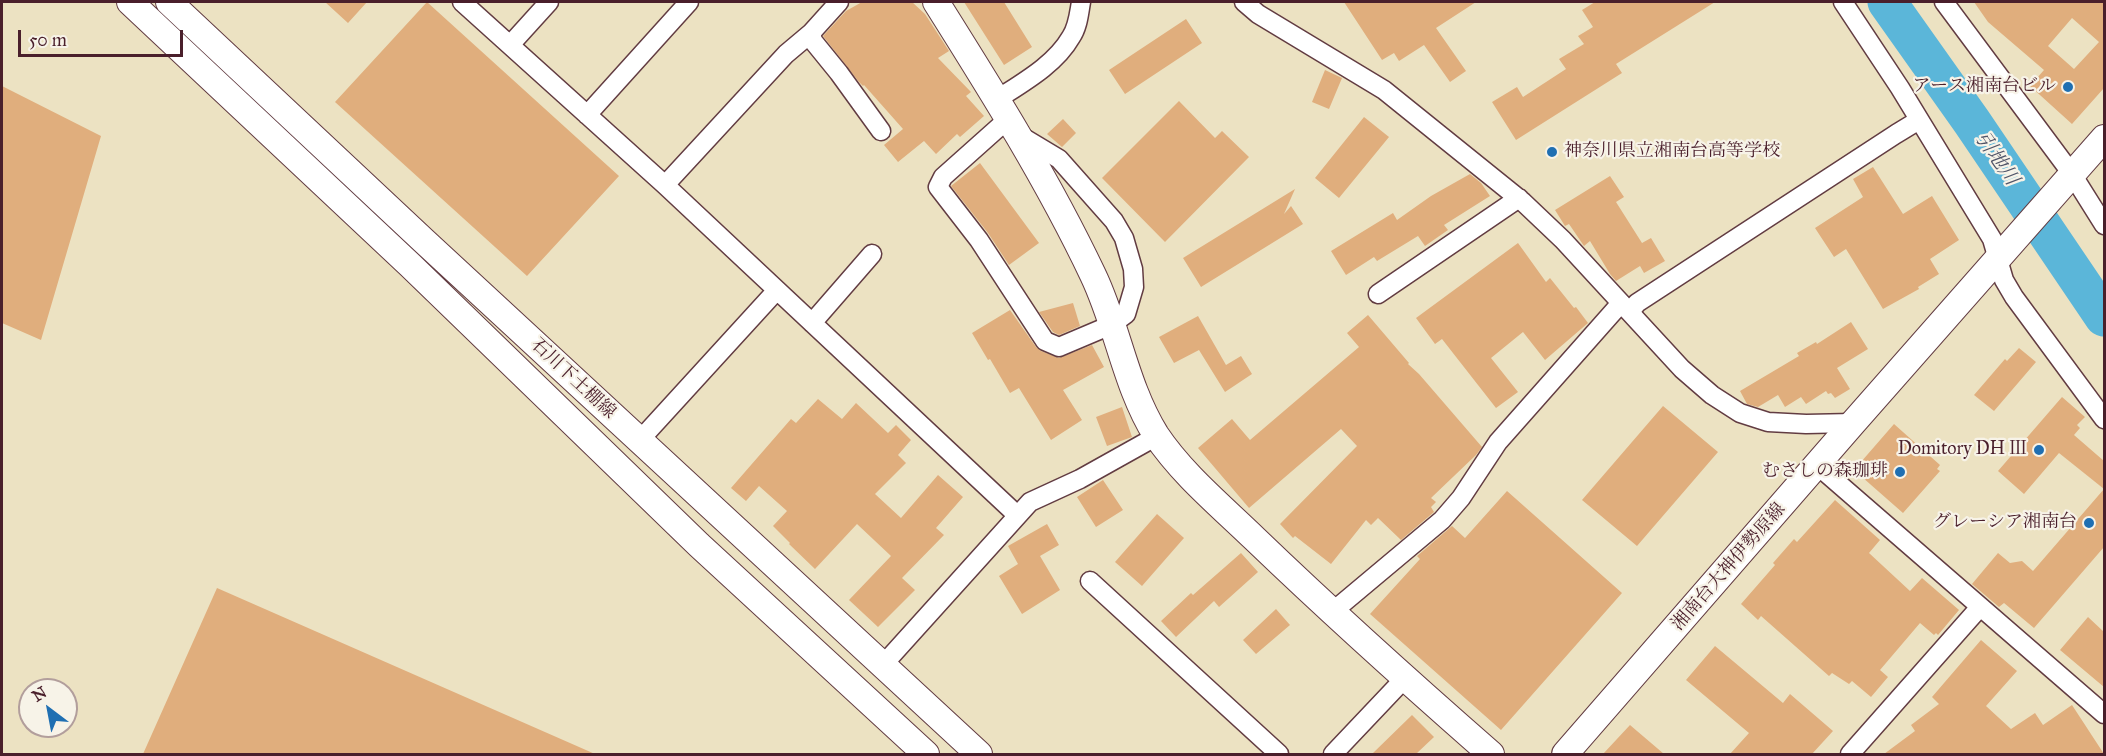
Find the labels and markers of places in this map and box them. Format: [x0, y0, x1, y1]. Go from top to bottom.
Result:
place label: アース湘南台ビル [1913, 76, 2056, 98]
marker: アース湘南台ビル [2061, 80, 2075, 94]
place label: 神奈川県立湘南台高等学校 [1564, 141, 1780, 163]
marker: 神奈川県立湘南台高等学校 [1545, 145, 1559, 159]
place label: Domitory DH Ⅲ [1898, 439, 2027, 461]
marker: Domitory DH Ⅲ [2032, 443, 2046, 457]
place label: むさしの森珈琲 [1762, 461, 1888, 483]
marker: むさしの森珈琲 [1893, 465, 1907, 479]
place label: グレーシア湘南台 [1933, 512, 2077, 534]
marker: グレーシア湘南台 [2082, 516, 2096, 530]

